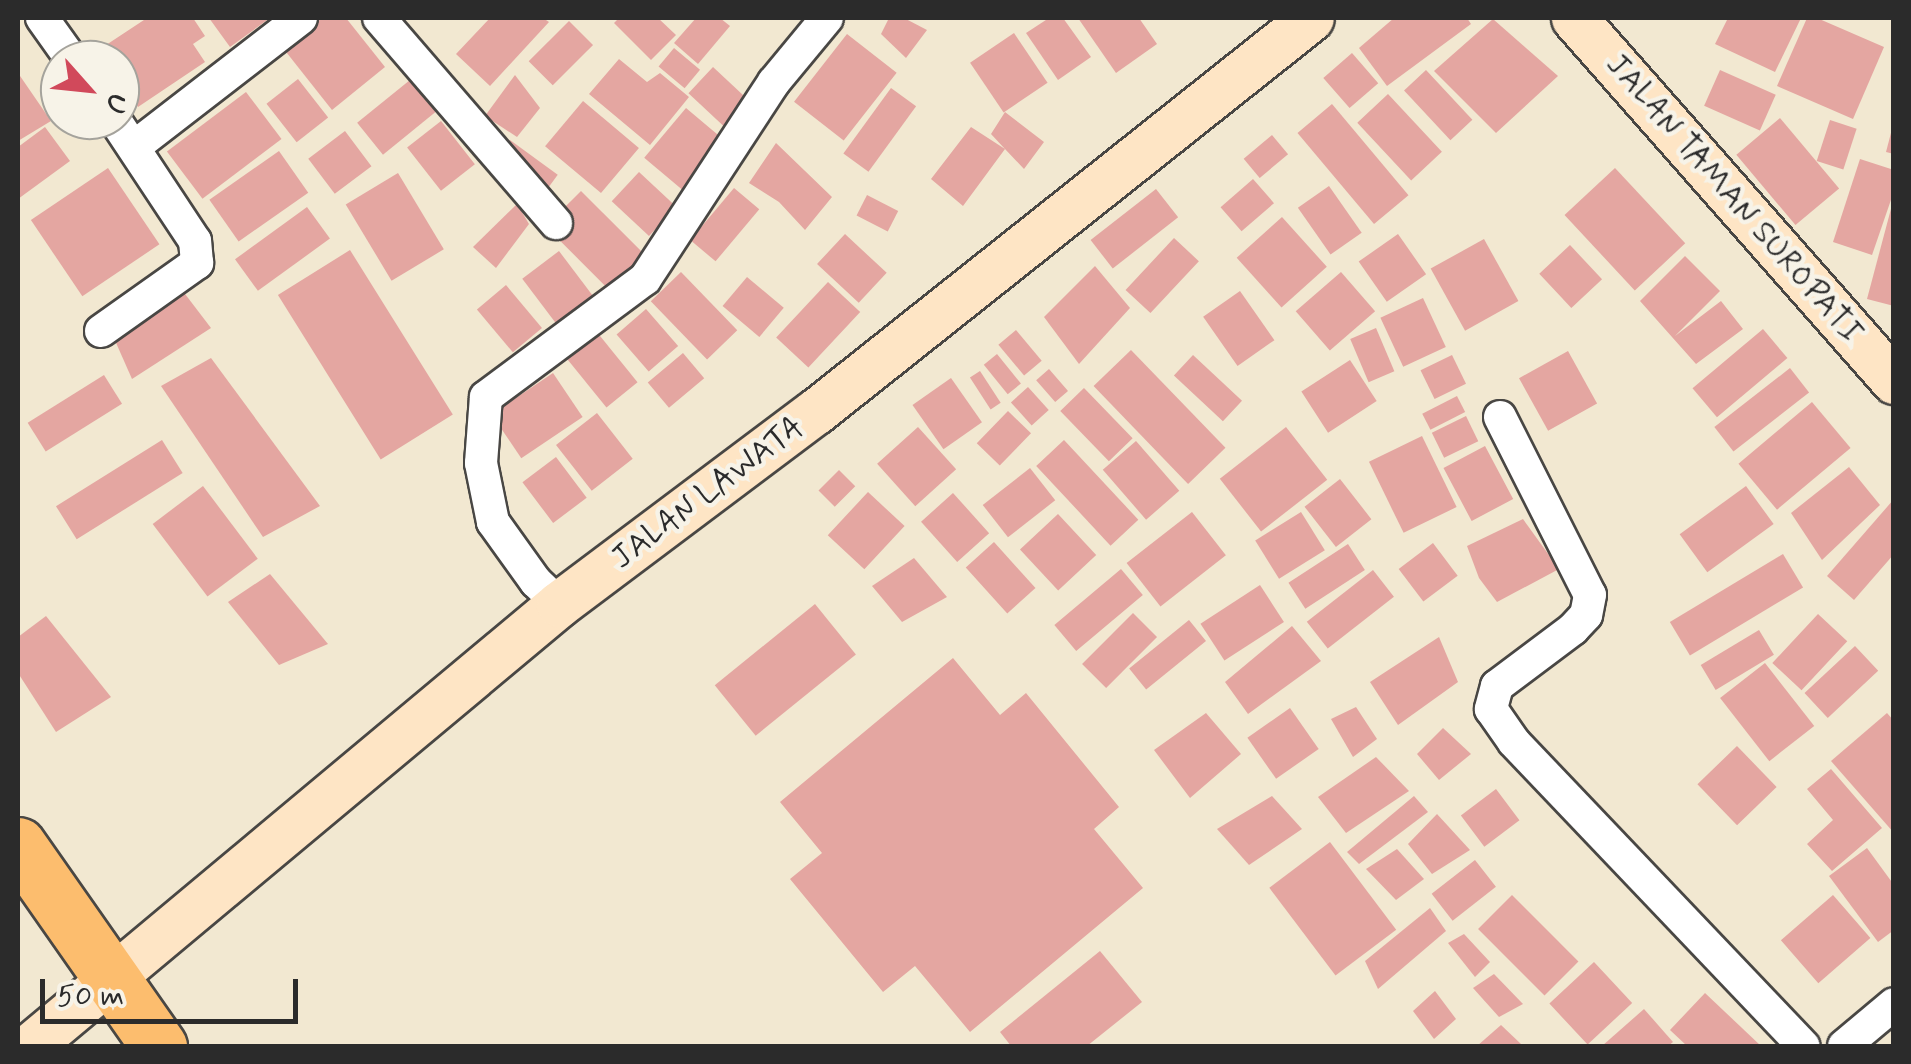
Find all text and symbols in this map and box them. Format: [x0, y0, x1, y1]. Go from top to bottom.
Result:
north arrow [40, 40, 140, 140]
street label: JALAN TAMAN SUROPATI [1598, 46, 1870, 352]
text: U [95, 86, 136, 119]
street label: JALAN LAWATA [604, 408, 812, 578]
scale bar [45, 959, 302, 1021]
text: 50 m [57, 977, 124, 1016]

